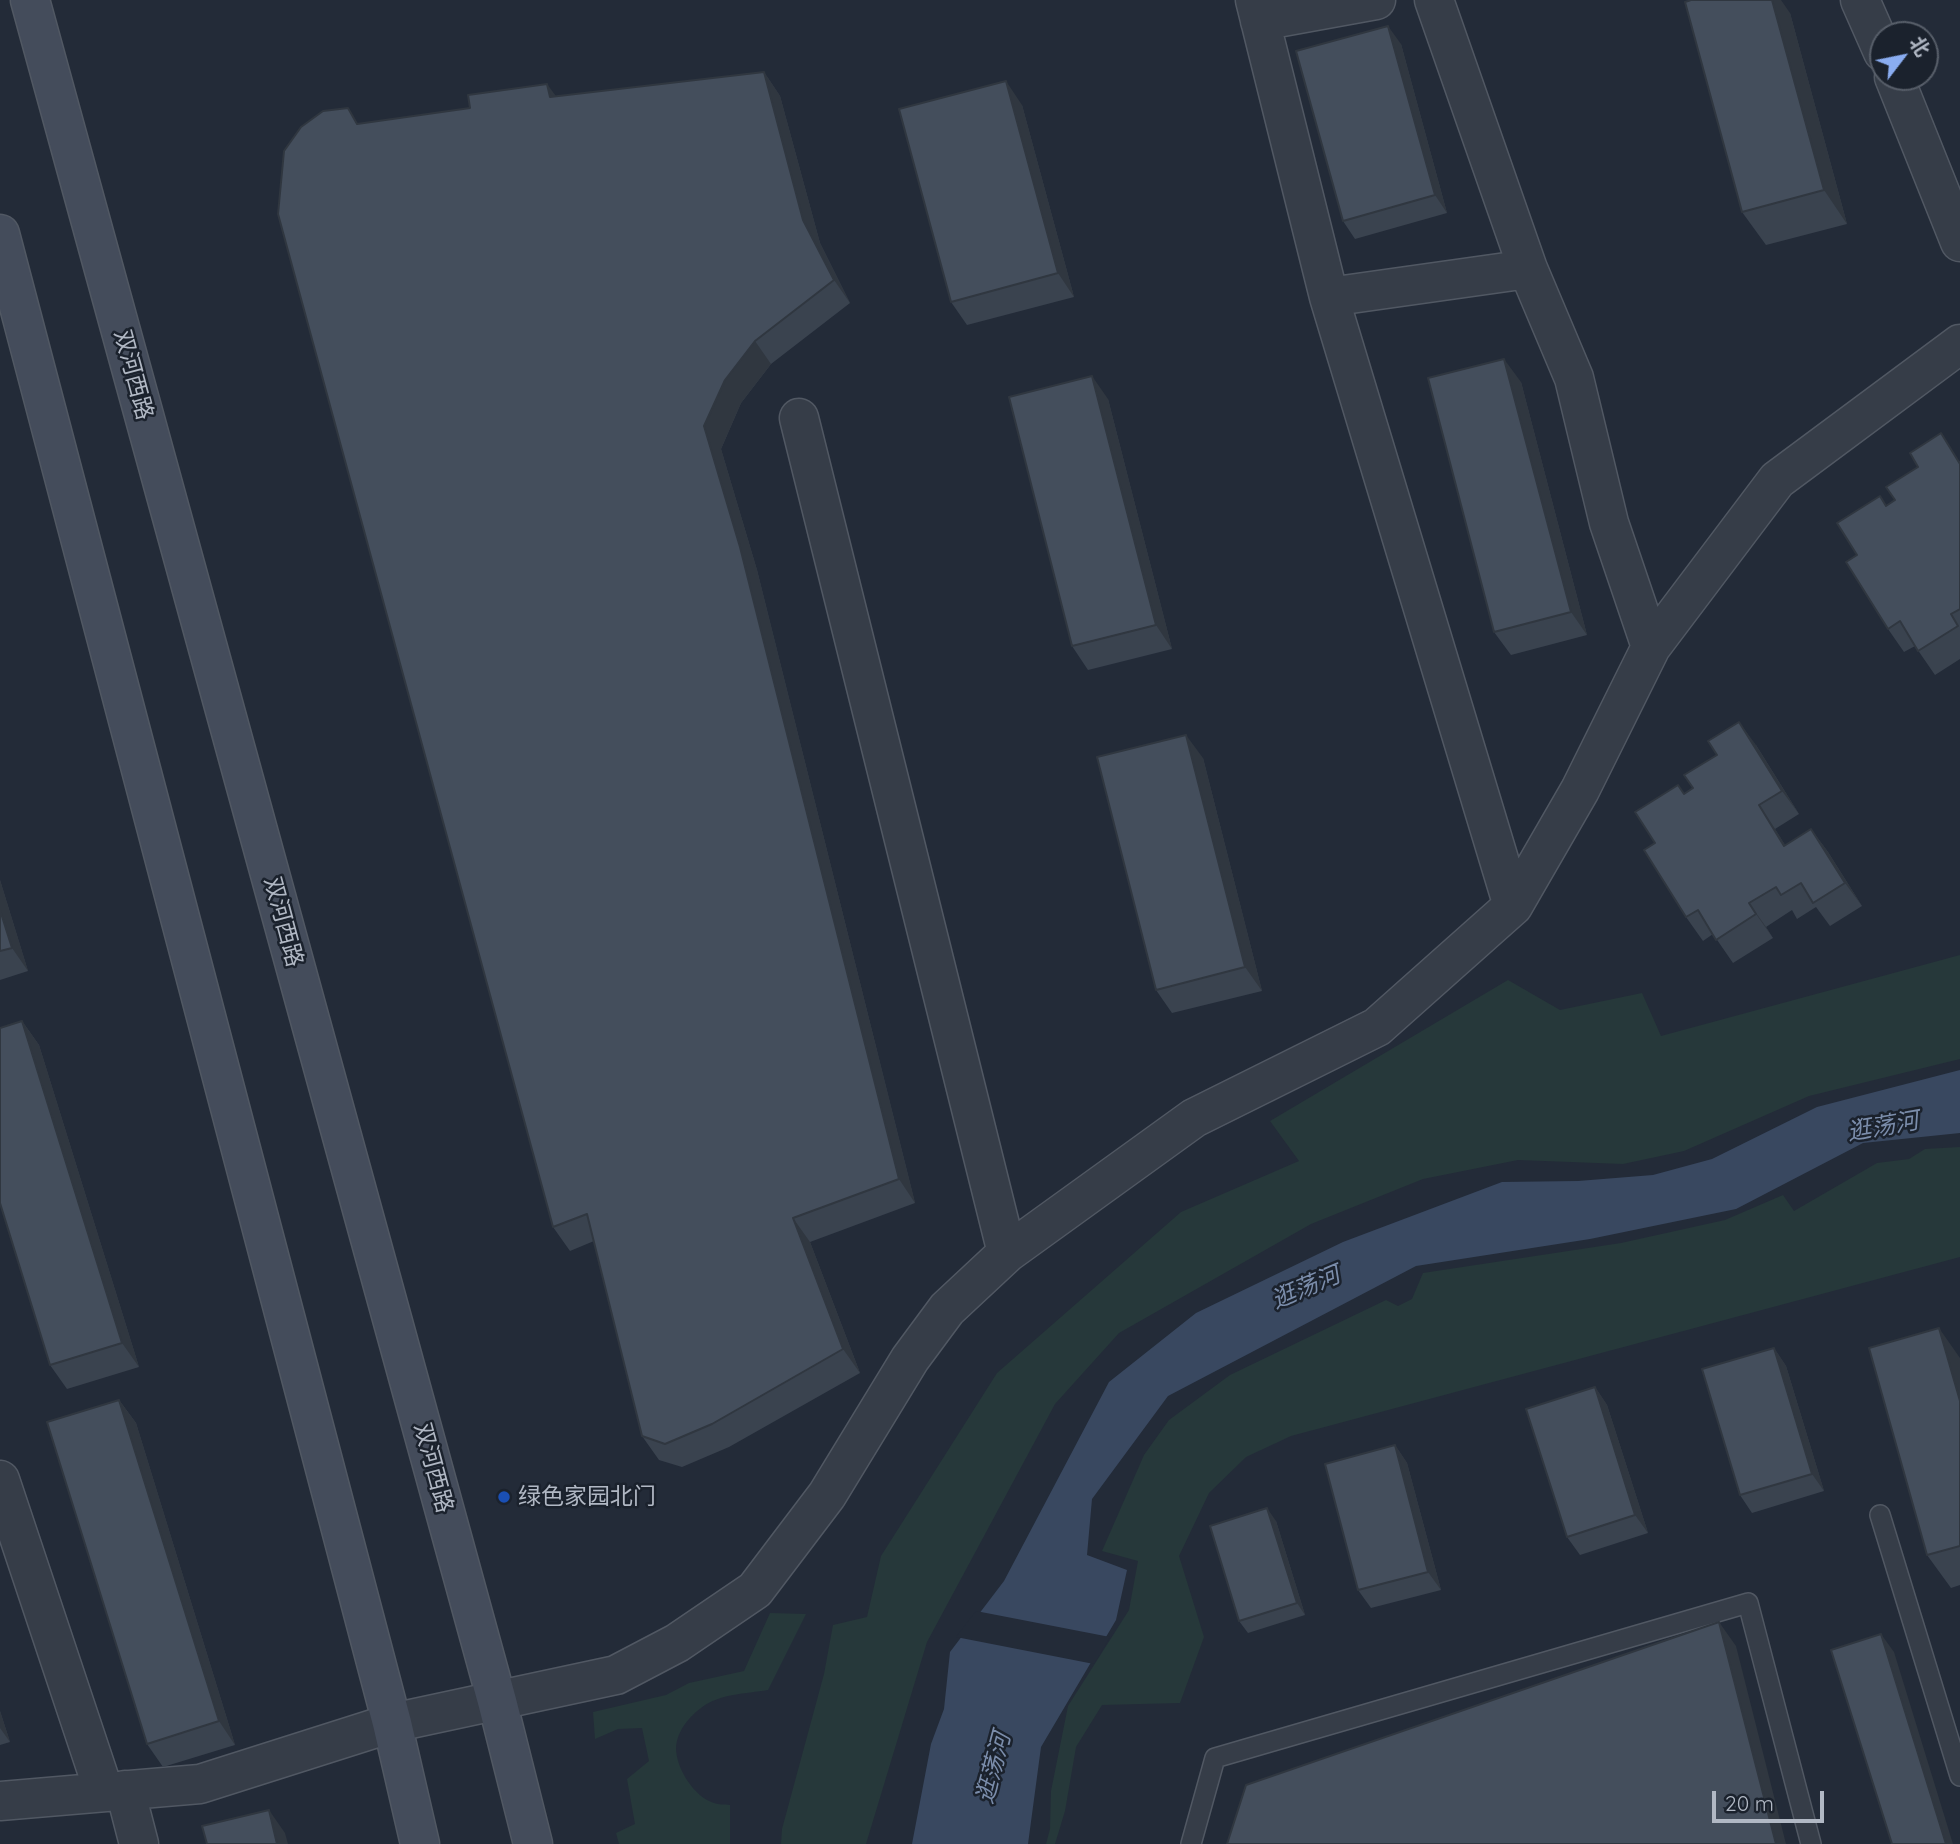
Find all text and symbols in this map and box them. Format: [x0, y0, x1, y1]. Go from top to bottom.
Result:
north arrow [1869, 21, 1939, 91]
text: 北 [1905, 32, 1935, 60]
street label: 双河西路 [108, 327, 158, 423]
street label: 双河西路 [258, 874, 308, 970]
water label: 逛荡河 [1845, 1107, 1921, 1147]
water label: 逛荡河 [1267, 1261, 1345, 1315]
street label: 双河西路 [408, 1420, 458, 1516]
place label: 绿色家园北门 [518, 1483, 656, 1511]
marker: 绿色家园北门 [496, 1489, 512, 1505]
water label: 逛荡河 [971, 1729, 1017, 1807]
scale bar [1715, 1778, 1827, 1822]
text: 20 m [1725, 1790, 1774, 1816]

